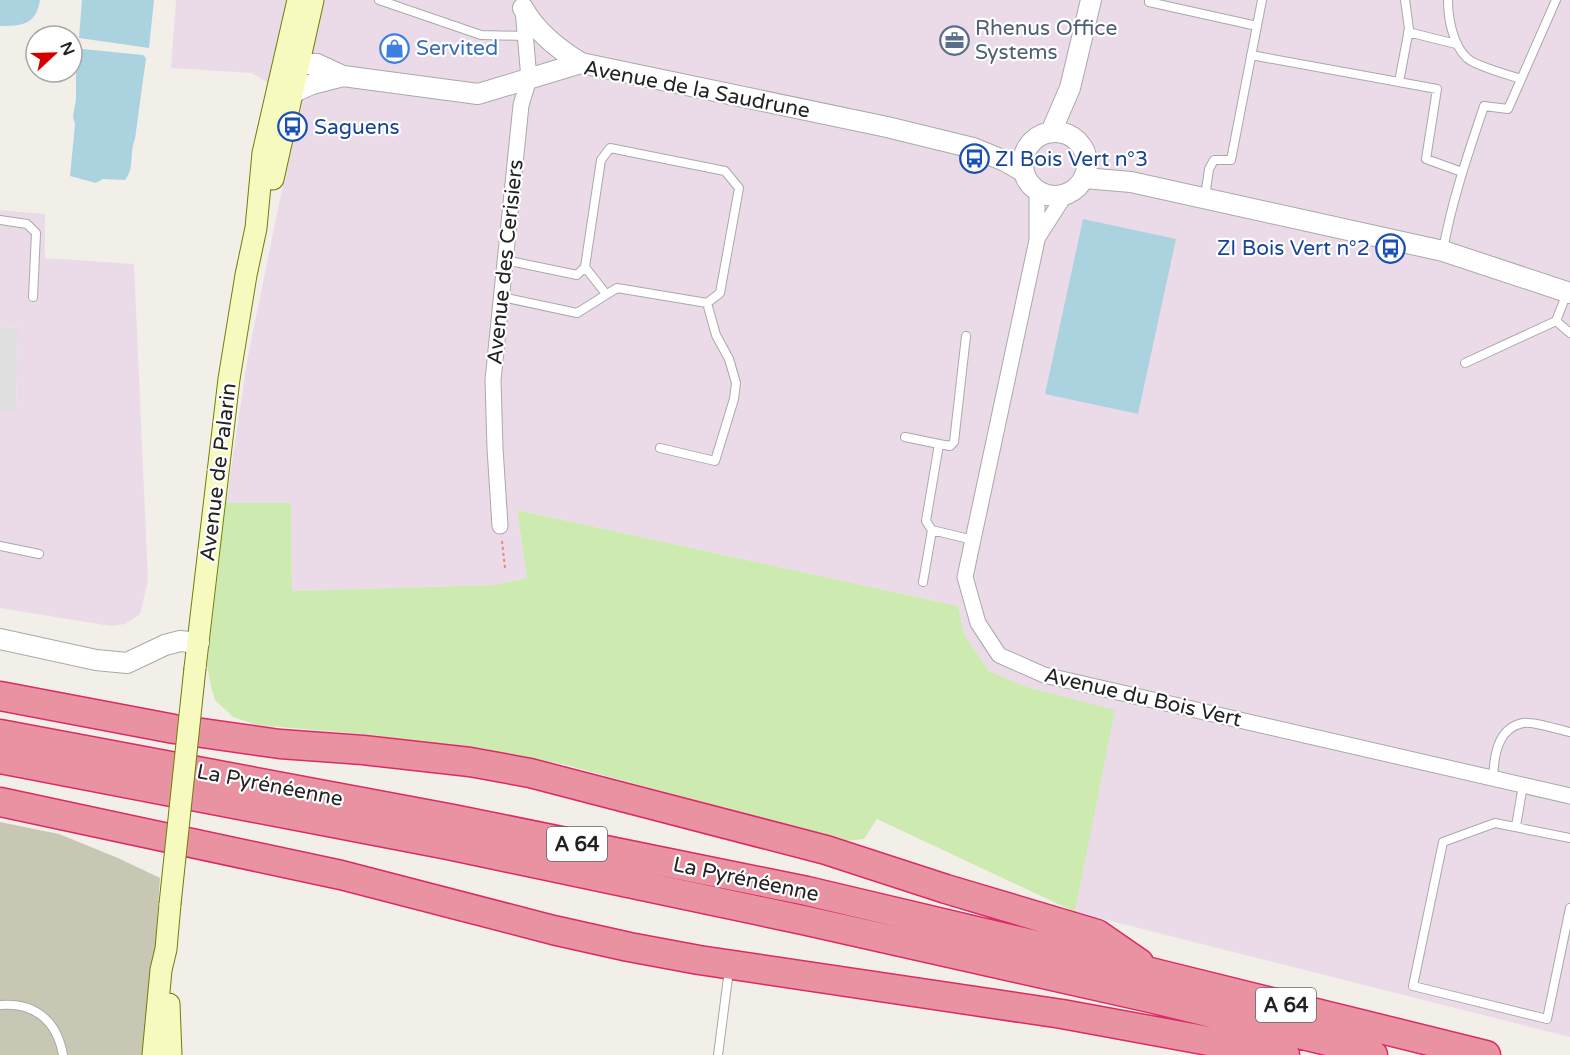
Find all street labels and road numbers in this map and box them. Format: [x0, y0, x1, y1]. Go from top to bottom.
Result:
street label: Avenue de la Saudrune [582, 55, 812, 124]
street label: Avenue des Cerisiers [482, 158, 529, 366]
street label: Avenue de Palarin [195, 381, 242, 563]
street label: Avenue du Bois Vert [1042, 663, 1244, 732]
street label: La Pyrénéenne [195, 759, 345, 812]
road number: A 64 [547, 827, 607, 861]
street label: La Pyrénéenne [671, 852, 821, 907]
road number: A 64 [1256, 988, 1316, 1022]

